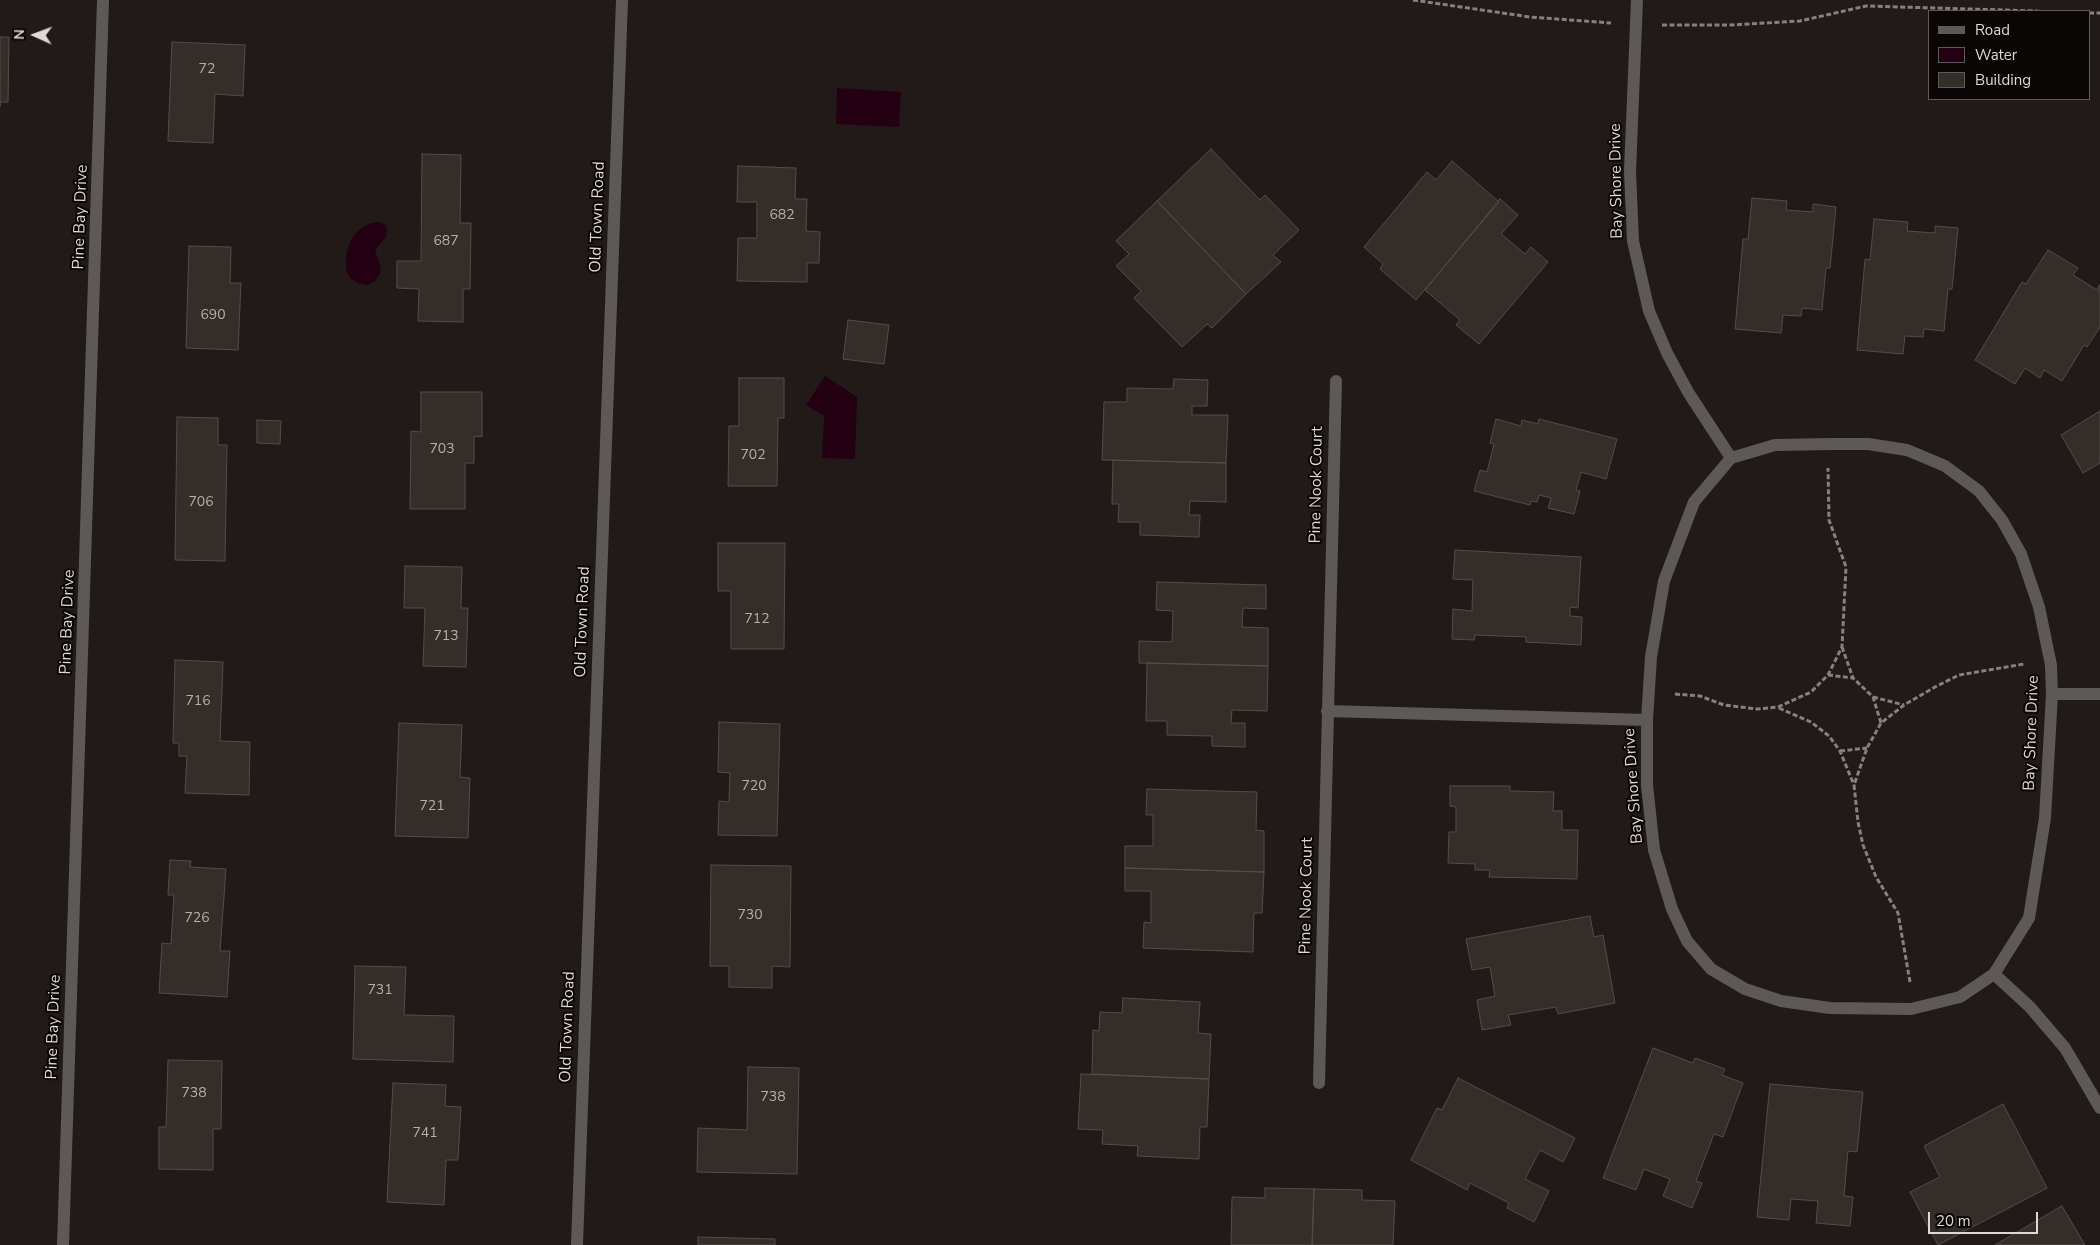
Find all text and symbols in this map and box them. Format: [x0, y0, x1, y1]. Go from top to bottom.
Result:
north arrow [10, 10, 60, 60]
legend [1928, 10, 2090, 100]
text: Road [1975, 20, 2010, 40]
text: N [10, 29, 29, 40]
text: Water [1975, 45, 2017, 65]
house number: 72 [199, 62, 215, 78]
text: Building [1975, 70, 2031, 90]
street label: Bay Shore Drive [1606, 123, 1628, 239]
street label: Old Town Road [586, 161, 610, 273]
street label: Pine Bay Drive [70, 164, 92, 270]
house number: 682 [769, 208, 795, 224]
house number: 687 [433, 234, 459, 250]
house number: 690 [200, 308, 226, 324]
street label: Pine Nook Court [1306, 426, 1328, 544]
house number: 703 [429, 442, 455, 458]
house number: 702 [740, 448, 766, 464]
house number: 706 [188, 495, 214, 511]
street label: Old Town Road [571, 566, 595, 678]
street label: Pine Bay Drive [57, 569, 79, 675]
house number: 712 [744, 612, 770, 628]
house number: 713 [433, 629, 459, 645]
street label: Bay Shore Drive [2020, 675, 2044, 791]
house number: 716 [185, 694, 211, 710]
street label: Bay Shore Drive [1620, 728, 1648, 844]
house number: 720 [741, 779, 767, 795]
house number: 721 [419, 799, 445, 815]
street label: Pine Nook Court [1296, 837, 1318, 955]
house number: 730 [737, 908, 763, 924]
house number: 726 [184, 911, 210, 927]
street label: Old Town Road [556, 971, 580, 1083]
street label: Pine Bay Drive [43, 974, 65, 1080]
house number: 731 [367, 983, 393, 999]
house number: 738 [181, 1086, 207, 1102]
house number: 738 [760, 1090, 786, 1106]
house number: 741 [412, 1126, 438, 1142]
scale bar [1930, 1202, 2040, 1234]
text: 20 m [1936, 1211, 1971, 1231]

